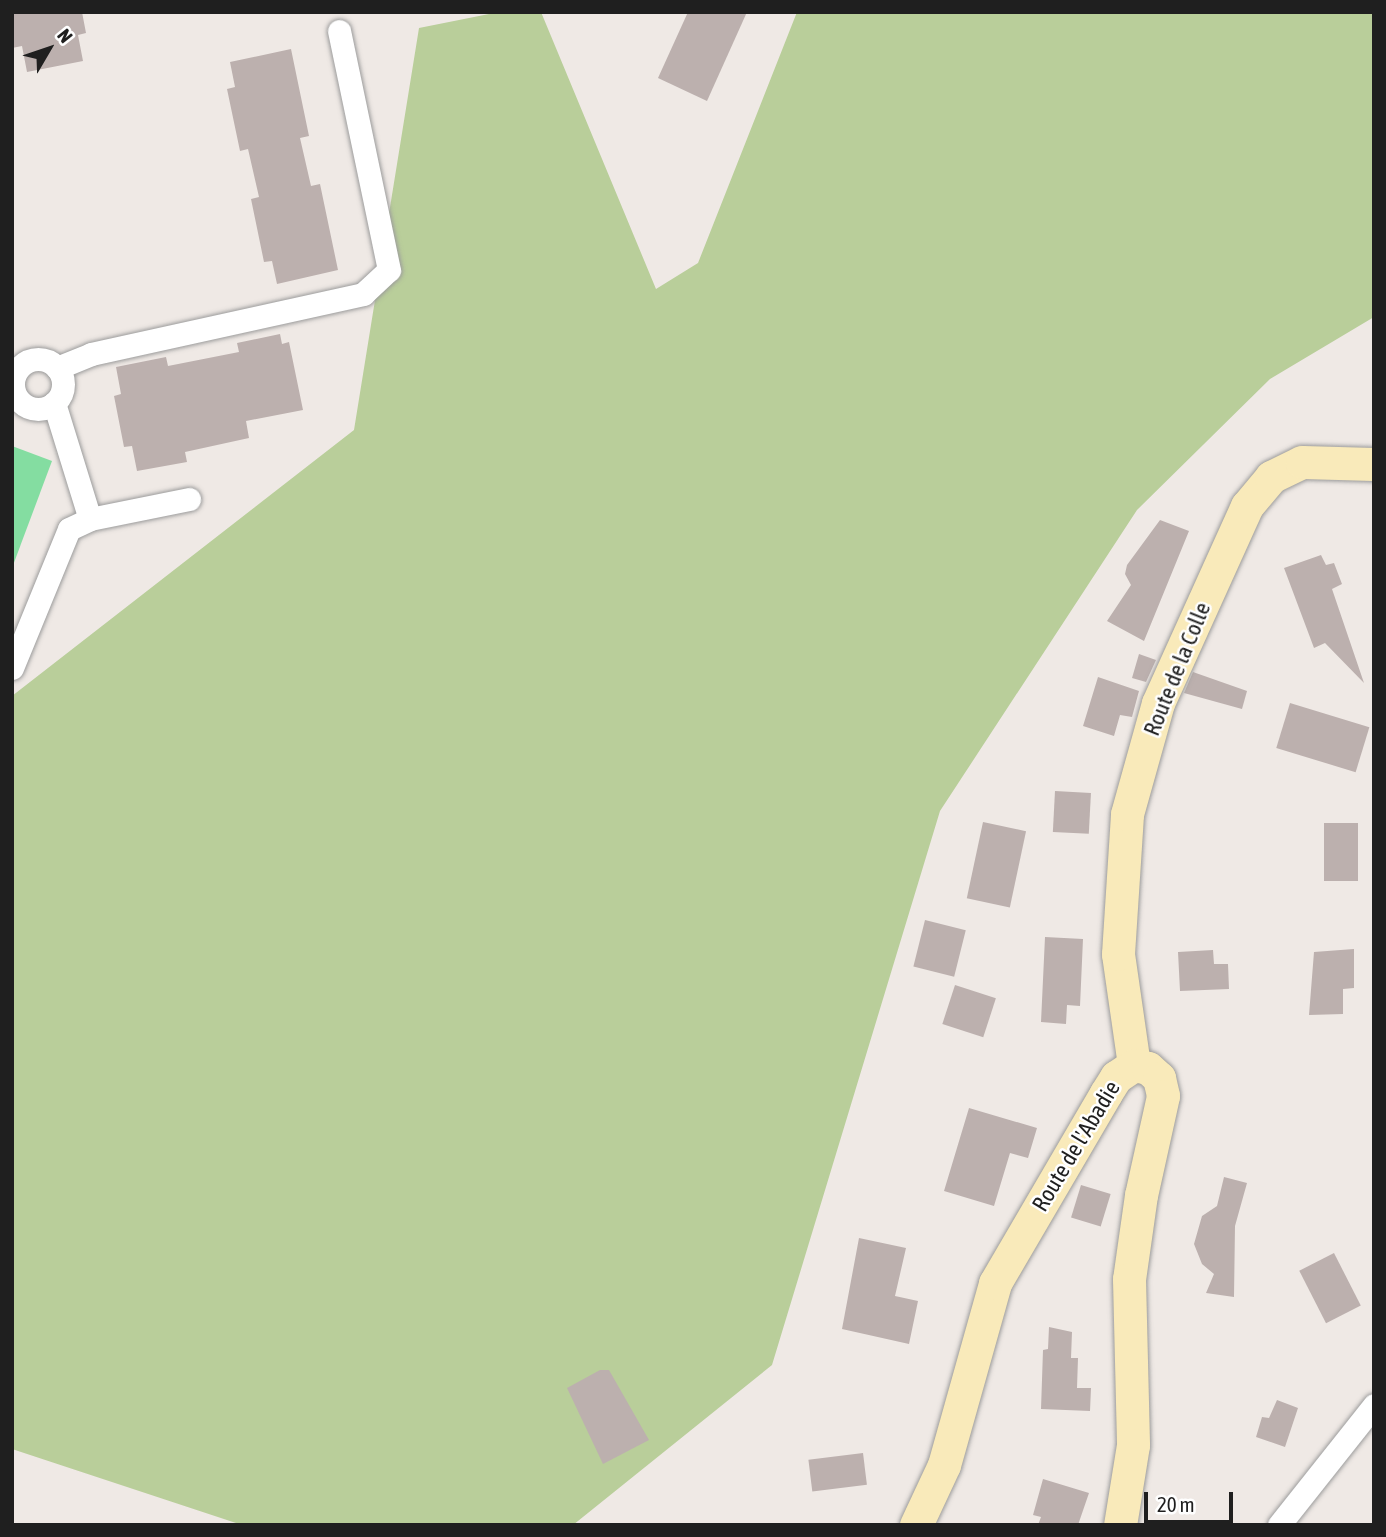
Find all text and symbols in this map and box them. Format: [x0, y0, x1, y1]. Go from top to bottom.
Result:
north arrow [14, 14, 84, 84]
text: N [53, 25, 77, 47]
street label: Route de la Colle [1138, 598, 1216, 740]
street label: Route de l'Abadie [1026, 1076, 1126, 1216]
scale bar [1148, 1478, 1237, 1522]
text: 20 m [1157, 1492, 1195, 1516]

